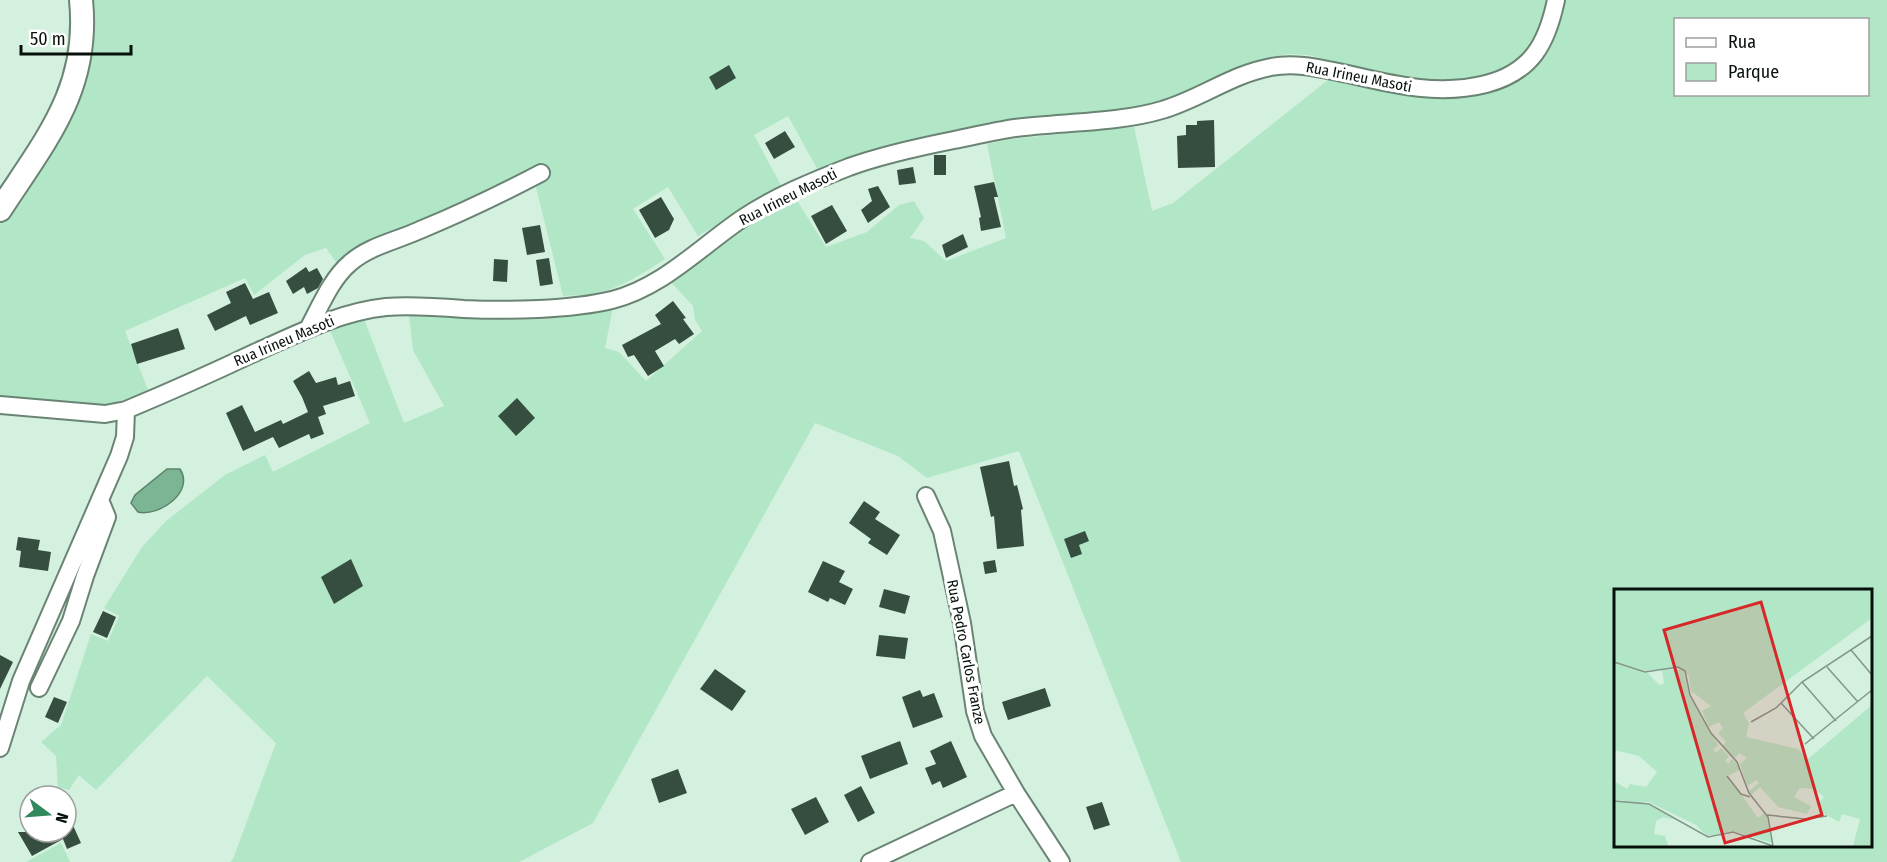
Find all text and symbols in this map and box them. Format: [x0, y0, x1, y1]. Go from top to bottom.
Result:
scale bar [21, 18, 130, 56]
legend [1674, 18, 1869, 96]
text: 50 m [30, 28, 66, 50]
text: Rua [1728, 31, 1756, 53]
street label: Rua Irineu Masoti [1305, 58, 1413, 96]
text: Parque [1728, 61, 1779, 83]
street label: Rua Irineu Masoti [736, 165, 840, 229]
street label: Rua Irineu Masoti [231, 312, 337, 370]
street label: Rua Pedro Carlos Franze [943, 578, 989, 726]
inset map [1614, 589, 1872, 847]
north arrow [18, 784, 78, 844]
text: N [51, 811, 72, 825]

